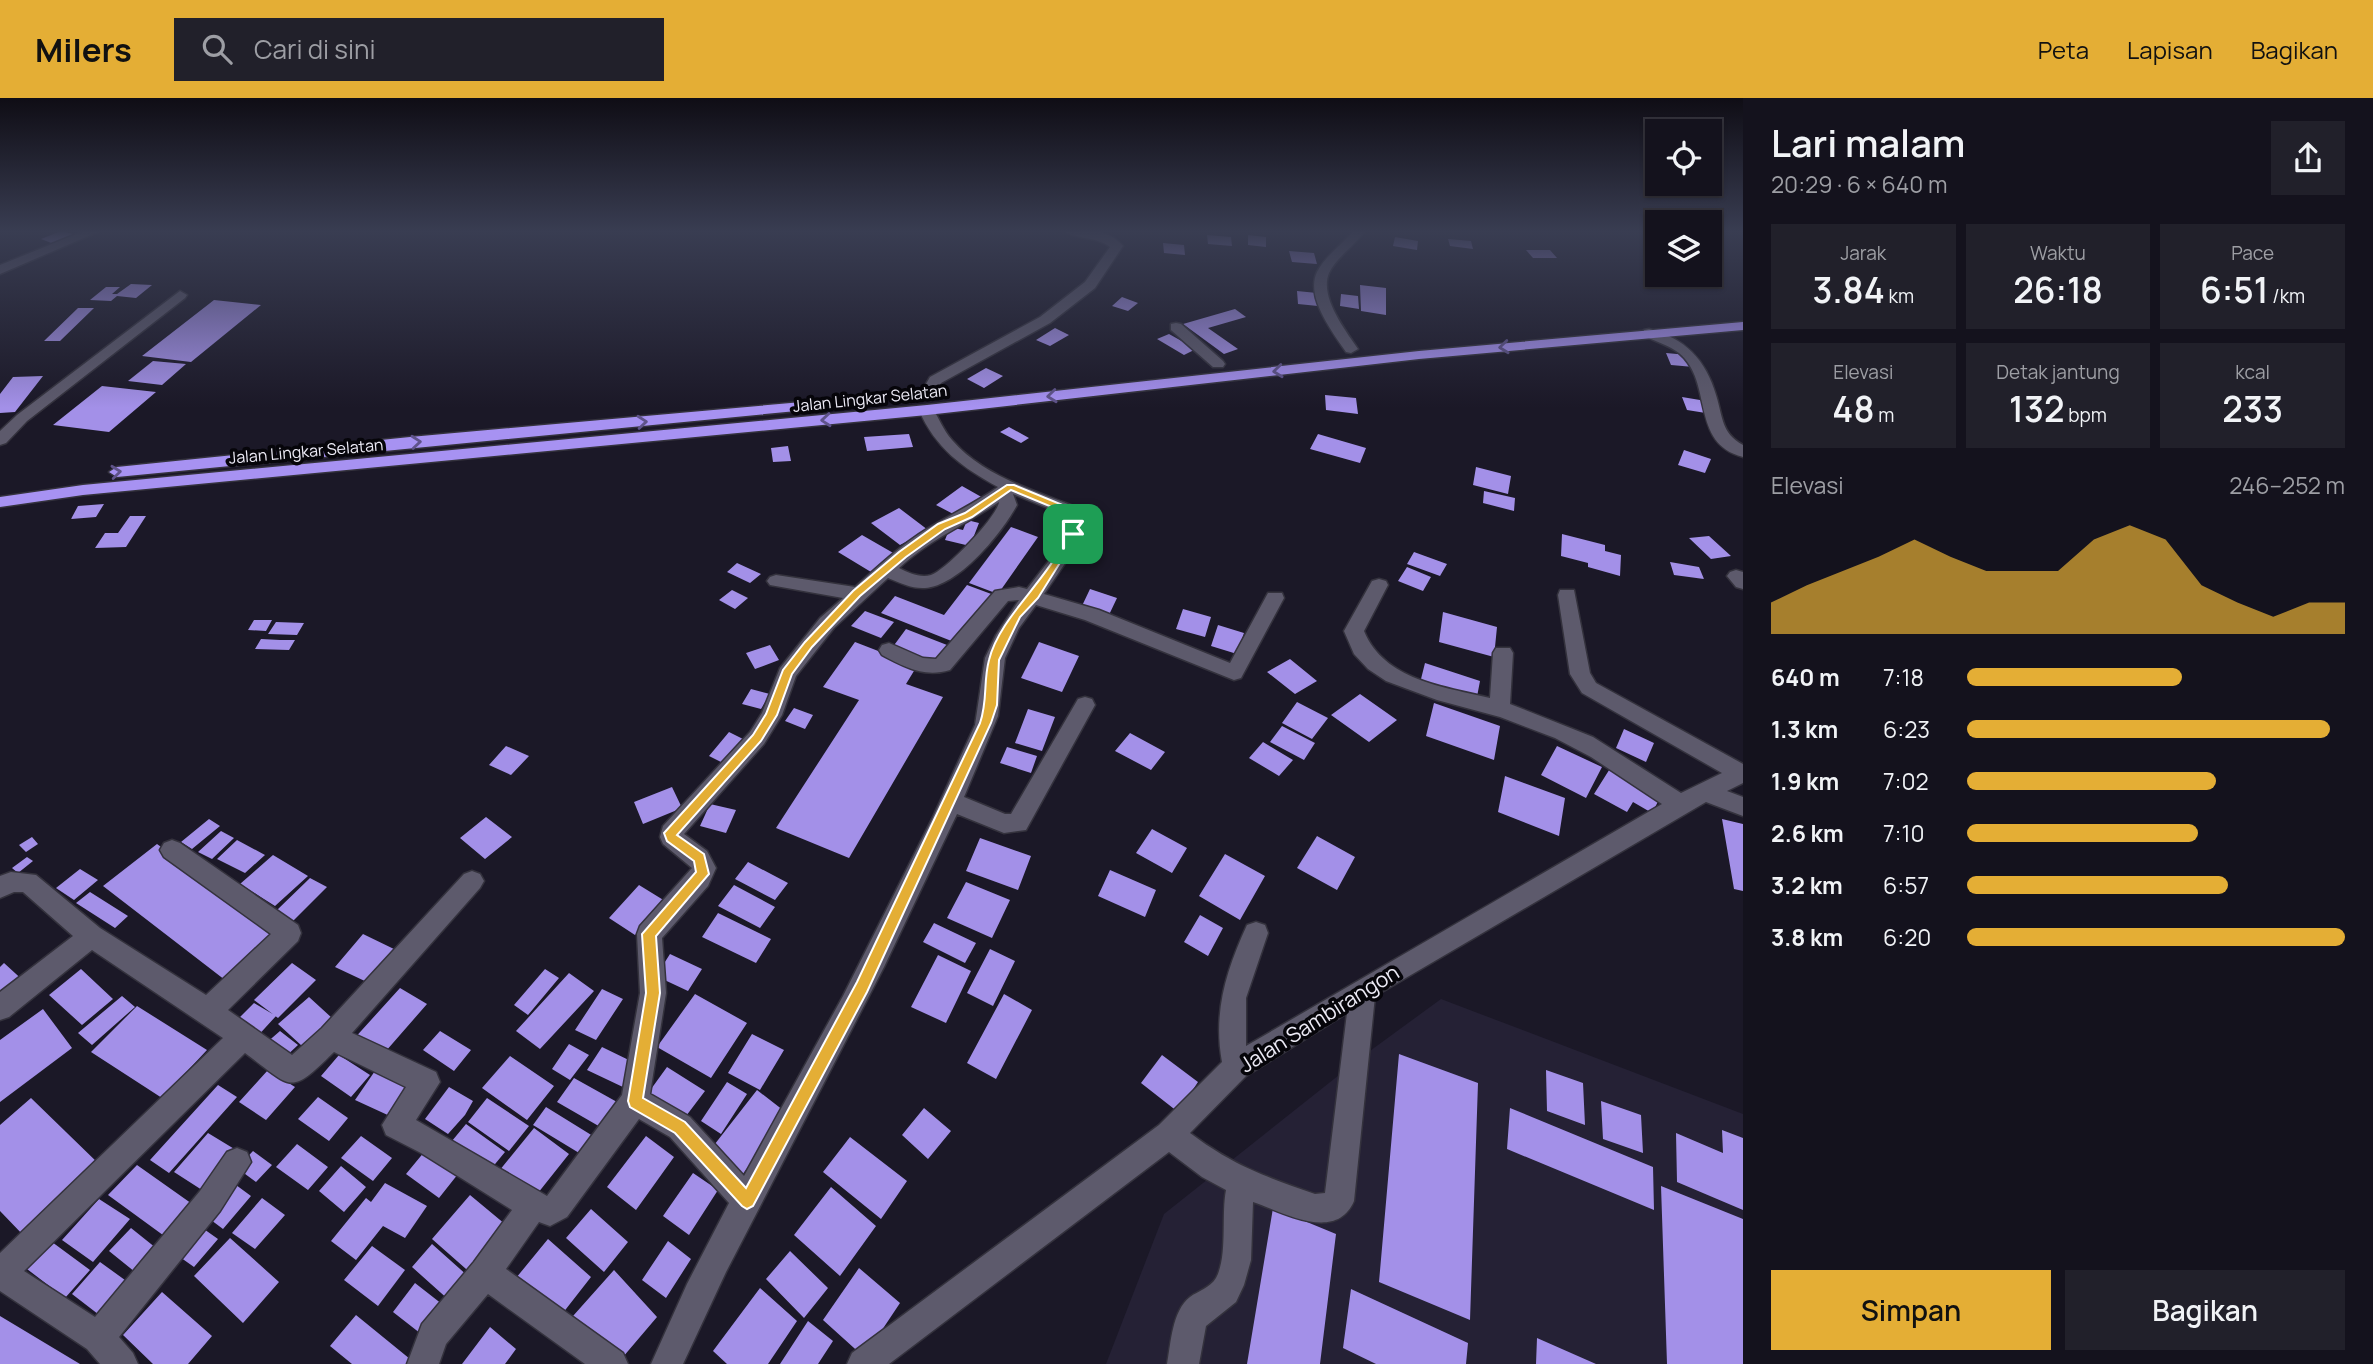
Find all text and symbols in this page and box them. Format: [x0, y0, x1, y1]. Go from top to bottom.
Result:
search box [174, 18, 664, 81]
text: Milers [35, 27, 132, 72]
icon: search [198, 30, 236, 68]
text: Cari di sini [254, 31, 376, 67]
text: Peta [2038, 33, 2089, 66]
text: Lapisan [2127, 33, 2213, 66]
text: Bagikan [2251, 33, 2338, 66]
text: Lari malam [1771, 116, 1965, 168]
map controls [1645, 119, 1722, 287]
button: locate [1645, 119, 1722, 196]
button: share [2271, 121, 2345, 195]
text: 20:29 · 6 × 640 m [1771, 168, 1947, 200]
button: layers [1645, 210, 1722, 287]
text: Jarak [1840, 240, 1886, 266]
text: Waktu [2030, 240, 2086, 266]
text: Pace [2231, 240, 2274, 266]
text: 3.84 [1813, 266, 1885, 314]
text: 26:18 [2013, 266, 2103, 314]
text: 6:51 [2200, 266, 2269, 314]
text: km [1885, 283, 1914, 309]
text: /km [2269, 283, 2305, 309]
one-way arrow [1498, 339, 1510, 354]
text: Elevasi [1833, 359, 1893, 385]
text: Detak jantung [1996, 359, 2120, 385]
text: kcal [2235, 359, 2270, 385]
one-way arrow [1272, 363, 1283, 378]
street label: Jalan Lingkar Selatan [792, 379, 948, 417]
text: 48 [1832, 385, 1874, 433]
text: 132 [2009, 385, 2064, 433]
text: 233 [2222, 385, 2283, 433]
one-way arrow [1046, 389, 1058, 404]
text: m [1874, 402, 1894, 428]
text: bpm [2064, 402, 2107, 428]
one-way arrow [820, 412, 831, 427]
one-way arrow [637, 414, 648, 429]
street label: Jalan Lingkar Selatan [228, 433, 384, 469]
one-way arrow [410, 434, 422, 449]
one-way arrow [111, 465, 122, 480]
text: Elevasi [1771, 469, 1844, 501]
text: 246–252 m [2229, 469, 2345, 501]
pin [1043, 504, 1103, 564]
icon: arrive [1054, 515, 1092, 553]
text: 640 m [1771, 661, 1840, 693]
text: 7:18 [1883, 661, 1924, 693]
text: 1.3 km [1771, 713, 1838, 745]
text: 6:23 [1883, 713, 1930, 745]
text: 1.9 km [1771, 765, 1839, 797]
text: 7:02 [1883, 765, 1929, 797]
text: 2.6 km [1771, 817, 1844, 849]
text: 7:10 [1883, 817, 1924, 849]
text: 3.2 km [1771, 869, 1843, 901]
text: 6:57 [1883, 869, 1929, 901]
text: 3.8 km [1771, 921, 1843, 953]
text: 6:20 [1883, 921, 1931, 953]
street label: Jalan Sambirangon [1234, 958, 1404, 1078]
button: Simpan [1771, 1270, 2051, 1350]
button: Bagikan [2065, 1270, 2345, 1350]

